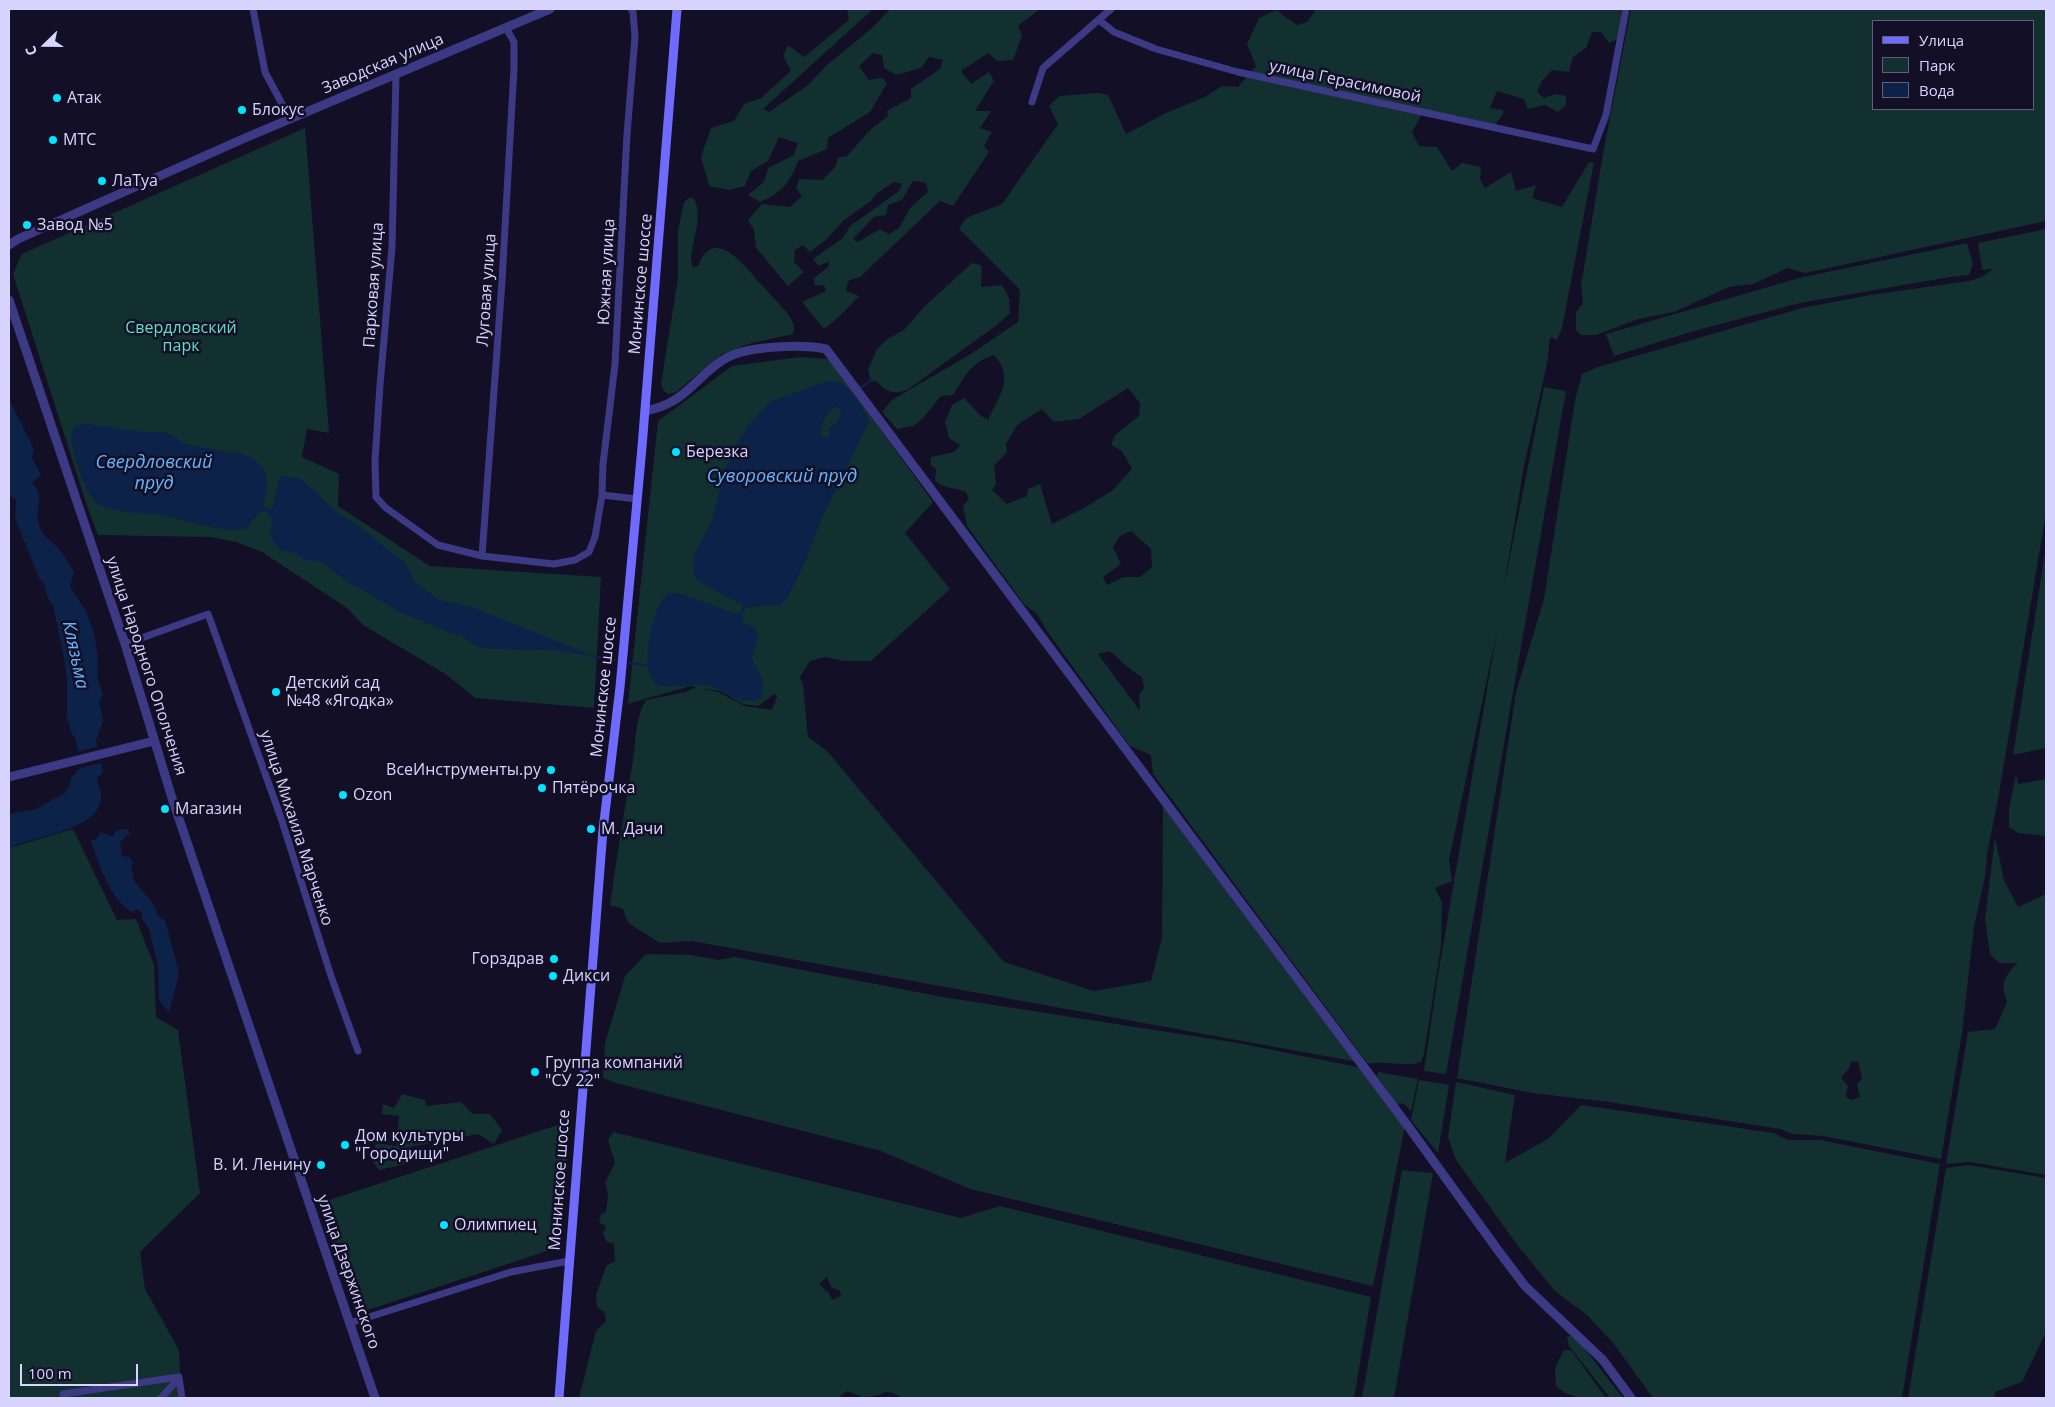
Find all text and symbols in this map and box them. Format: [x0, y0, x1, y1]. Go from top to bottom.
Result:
north arrow [20, 20, 70, 70]
legend [1872, 20, 2035, 110]
street label: Заводская улица [319, 30, 447, 98]
text: Улица [1919, 30, 1964, 50]
text: С [20, 43, 41, 59]
text: Парк [1919, 55, 1955, 75]
street label: улица Герасимовой [1267, 57, 1423, 107]
text: Вода [1919, 80, 1955, 100]
place label: Атак [67, 88, 102, 108]
marker: Атак [51, 92, 63, 104]
place label: Блокус [252, 100, 305, 120]
marker: Блокус [236, 104, 248, 116]
place label: МТС [63, 130, 96, 150]
marker: МТС [47, 134, 59, 146]
place label: ЛаТуа [112, 171, 158, 191]
marker: ЛаТуа [96, 175, 108, 187]
street label: Монинское шоссе [625, 213, 657, 355]
place label: Завод №5 [37, 215, 113, 235]
street label: Южная улица [595, 218, 619, 326]
marker: Завод №5 [21, 219, 33, 231]
street label: Парковая улица [360, 222, 388, 348]
street label: Луговая улица [473, 233, 501, 347]
park label: Свердловский парк [125, 318, 237, 356]
place label: Березка [686, 442, 748, 462]
marker: Березка [670, 446, 682, 458]
water label: Свердловский пруд [96, 452, 212, 494]
water label: Суворовский пруд [707, 466, 857, 488]
street label: улица Народного Ополчения [101, 554, 191, 778]
street label: Монинское шоссе [587, 616, 621, 758]
water label: Клязьма [57, 619, 93, 691]
place label: Детский сад №48 «Ягодка» [286, 673, 394, 711]
marker: Детский сад №48 «Ягодка» [270, 686, 282, 698]
street label: улица Михаила Марченко [255, 728, 337, 928]
place label: ВсеИнструменты.ру [386, 760, 541, 780]
marker: ВсеИнструменты.ру [545, 764, 557, 776]
place label: Пятёрочка [552, 778, 635, 798]
marker: Пятёрочка [536, 782, 548, 794]
place label: Ozon [353, 785, 392, 805]
marker: Ozon [337, 789, 349, 801]
place label: Магазин [175, 799, 242, 819]
marker: Магазин [159, 803, 171, 815]
place label: М. Дачи [601, 819, 663, 839]
marker: М. Дачи [585, 823, 597, 835]
place label: Горздрав [471, 949, 544, 969]
marker: Горздрав [548, 953, 560, 965]
place label: Дикси [563, 966, 610, 986]
marker: Дикси [547, 970, 559, 982]
place label: Группа компаний "СУ 22" [545, 1053, 683, 1091]
marker: Группа компаний "СУ 22" [529, 1066, 541, 1078]
street label: Монинское шоссе [545, 1109, 575, 1251]
place label: Дом культуры "Городищи" [355, 1126, 464, 1164]
marker: Дом культуры "Городищи" [339, 1139, 351, 1151]
place label: В. И. Ленину [213, 1155, 311, 1175]
marker: В. И. Ленину [315, 1159, 327, 1171]
street label: улица Дзержинского [313, 1192, 383, 1352]
place label: Олимпиец [454, 1215, 537, 1235]
marker: Олимпиец [438, 1219, 450, 1231]
scale bar [22, 1354, 140, 1386]
text: 100 m [28, 1363, 72, 1383]

